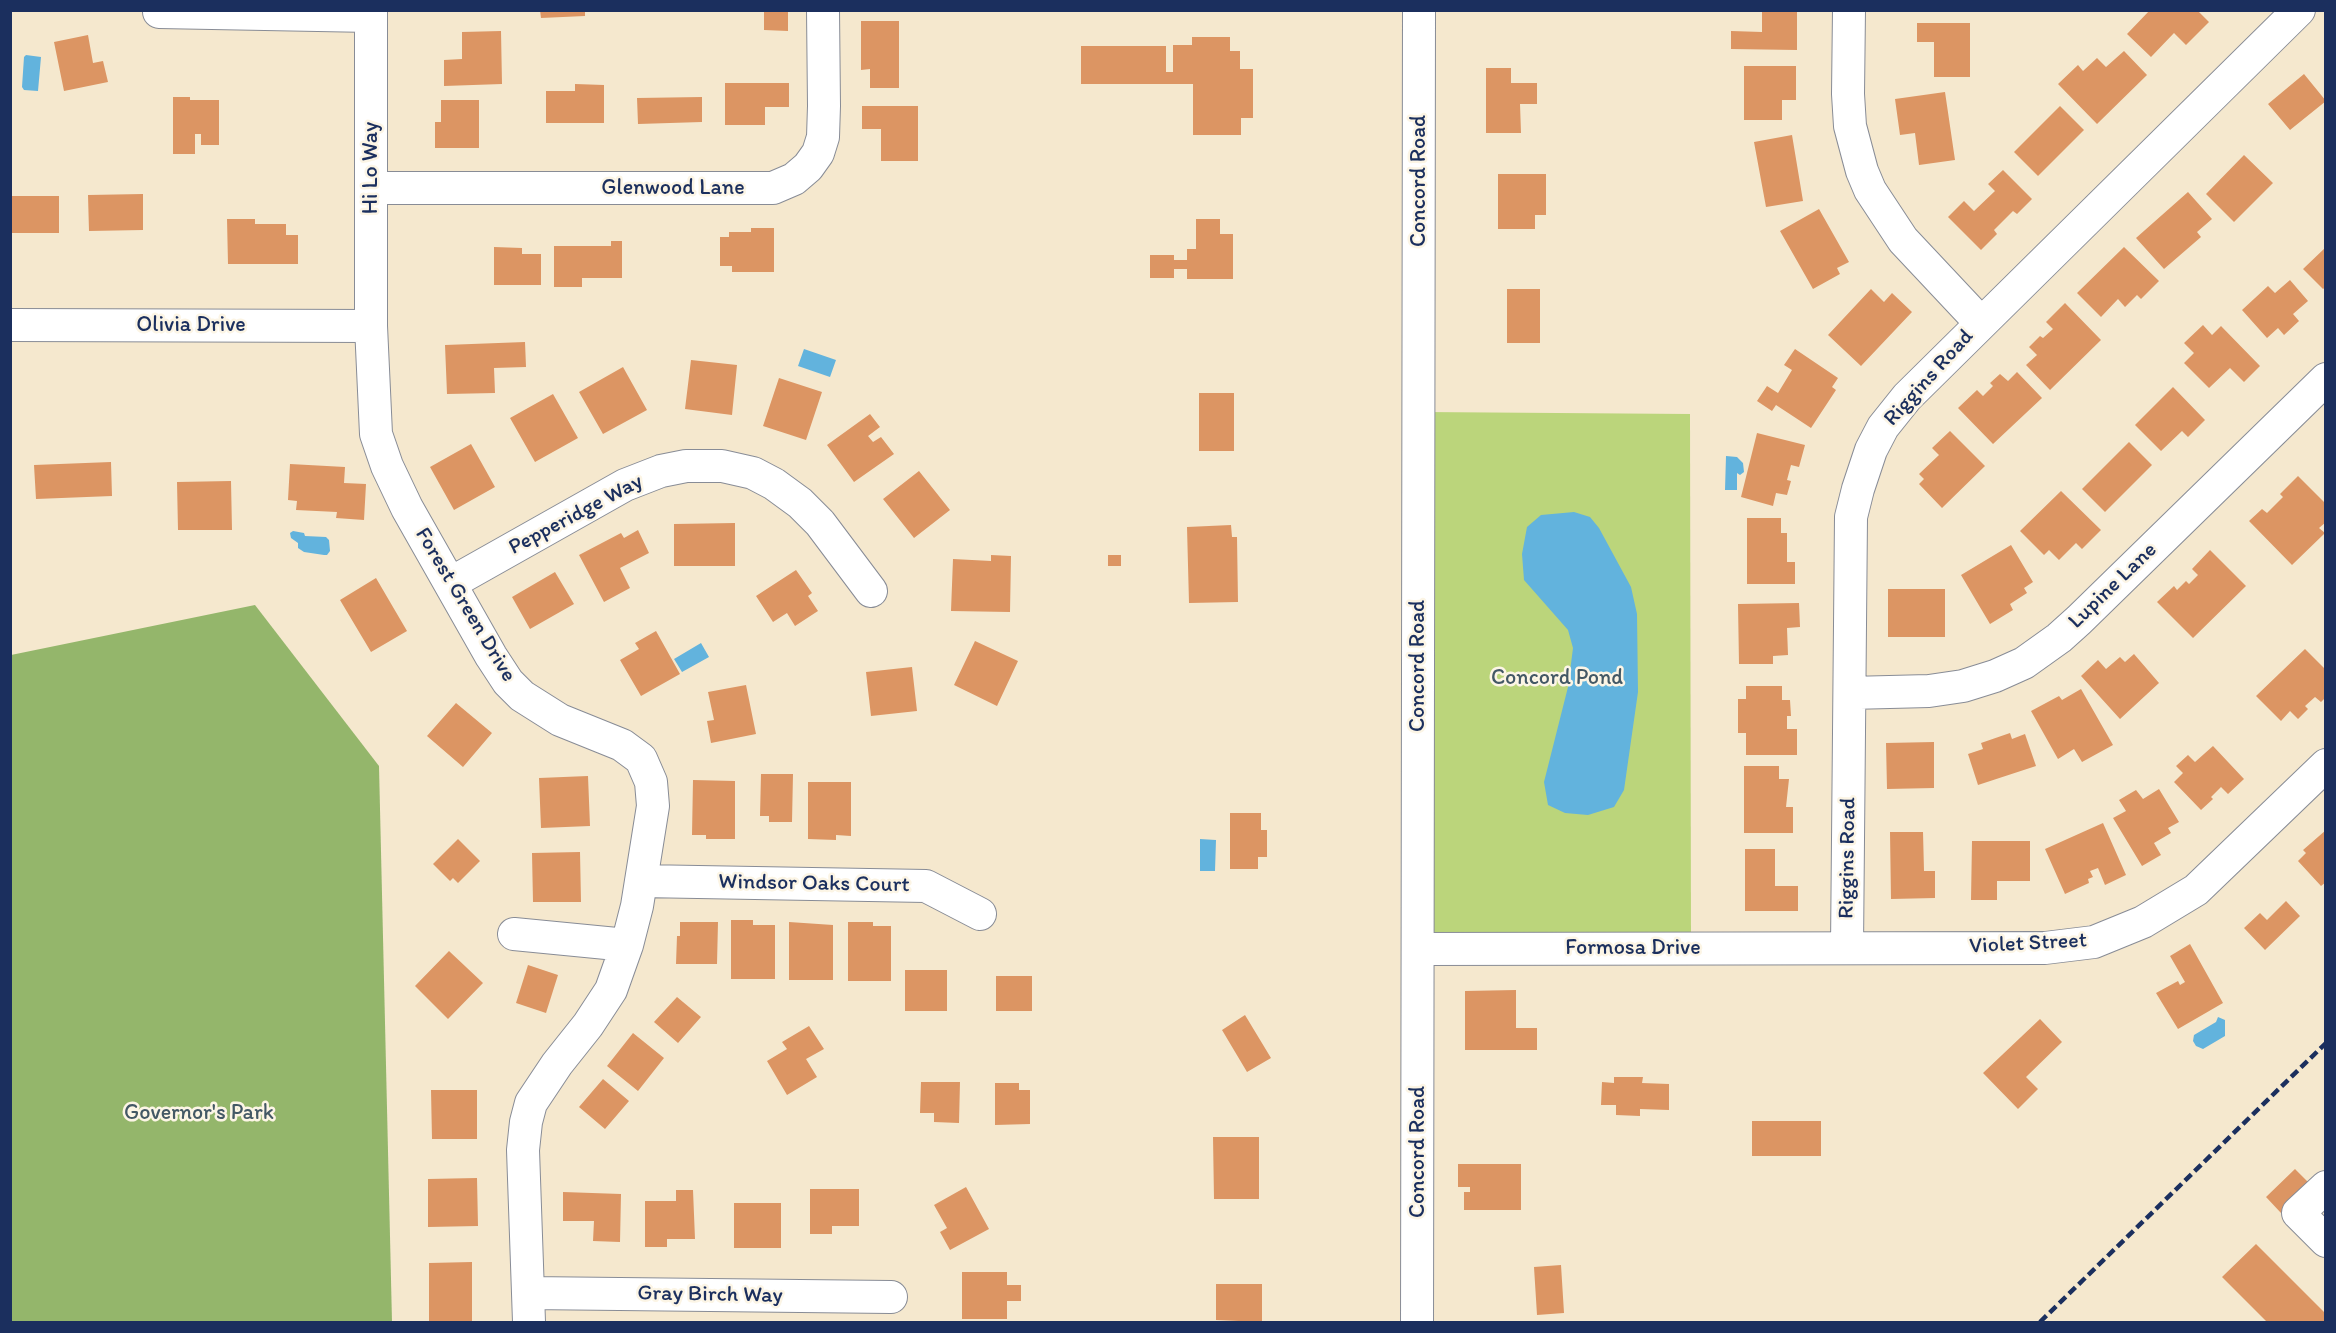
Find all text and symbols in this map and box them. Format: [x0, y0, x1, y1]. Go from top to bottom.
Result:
street label: Concord Road [1406, 115, 1432, 247]
street label: Hi Lo Way [358, 122, 384, 214]
street label: Glenwood Lane [601, 175, 745, 201]
street label: Olivia Drive [136, 312, 246, 338]
street label: Riggins Road [1879, 324, 1979, 432]
street label: Pepperidge Way [504, 469, 648, 561]
street label: Forest Green Drive [409, 523, 521, 687]
street label: Lupine Lane [2063, 537, 2163, 635]
street label: Concord Road [1405, 600, 1431, 732]
park label: Concord Pond [1491, 665, 1623, 691]
street label: Riggins Road [1834, 797, 1862, 919]
street label: Windsor Oaks Court [718, 869, 910, 899]
street label: Violet Street [1968, 928, 2088, 960]
street label: Formosa Drive [1565, 935, 1701, 961]
street label: Concord Road [1405, 1086, 1431, 1218]
park label: Governor's Park [124, 1100, 274, 1126]
street label: Gray Birch Way [637, 1281, 783, 1309]

